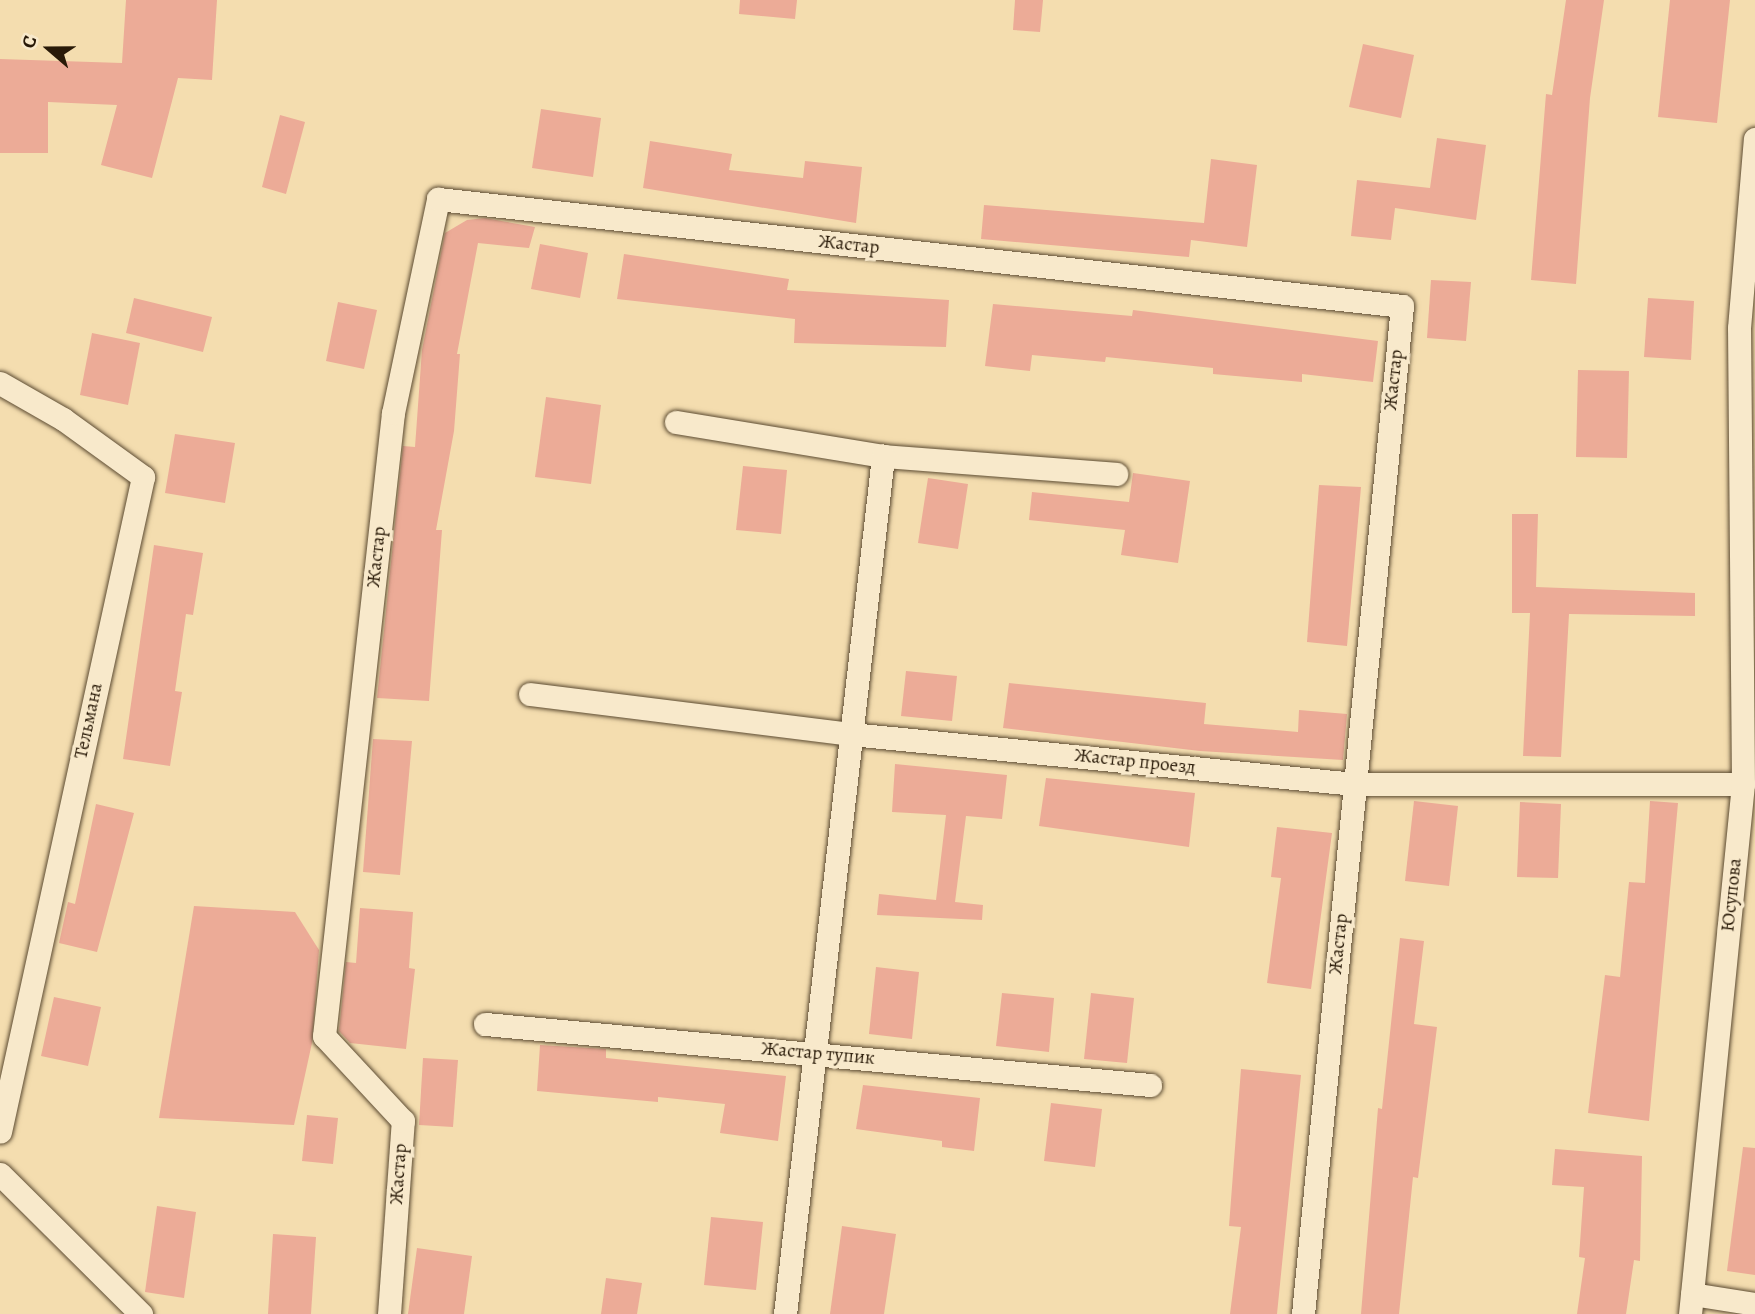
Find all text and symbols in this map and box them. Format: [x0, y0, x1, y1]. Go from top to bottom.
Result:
north arrow [14, 14, 84, 84]
text: С [15, 32, 43, 52]
street label: Жастар [817, 230, 881, 260]
street label: Жастар [1379, 348, 1409, 412]
street label: Жастар [362, 525, 392, 589]
street label: Тельмана [70, 681, 108, 761]
street label: Жастар проезд [1073, 744, 1197, 780]
street label: Юсупова [1717, 857, 1747, 933]
street label: Жастар [1324, 912, 1354, 976]
street label: Жастар тупик [760, 1038, 876, 1070]
street label: Жастар [385, 1143, 413, 1205]

